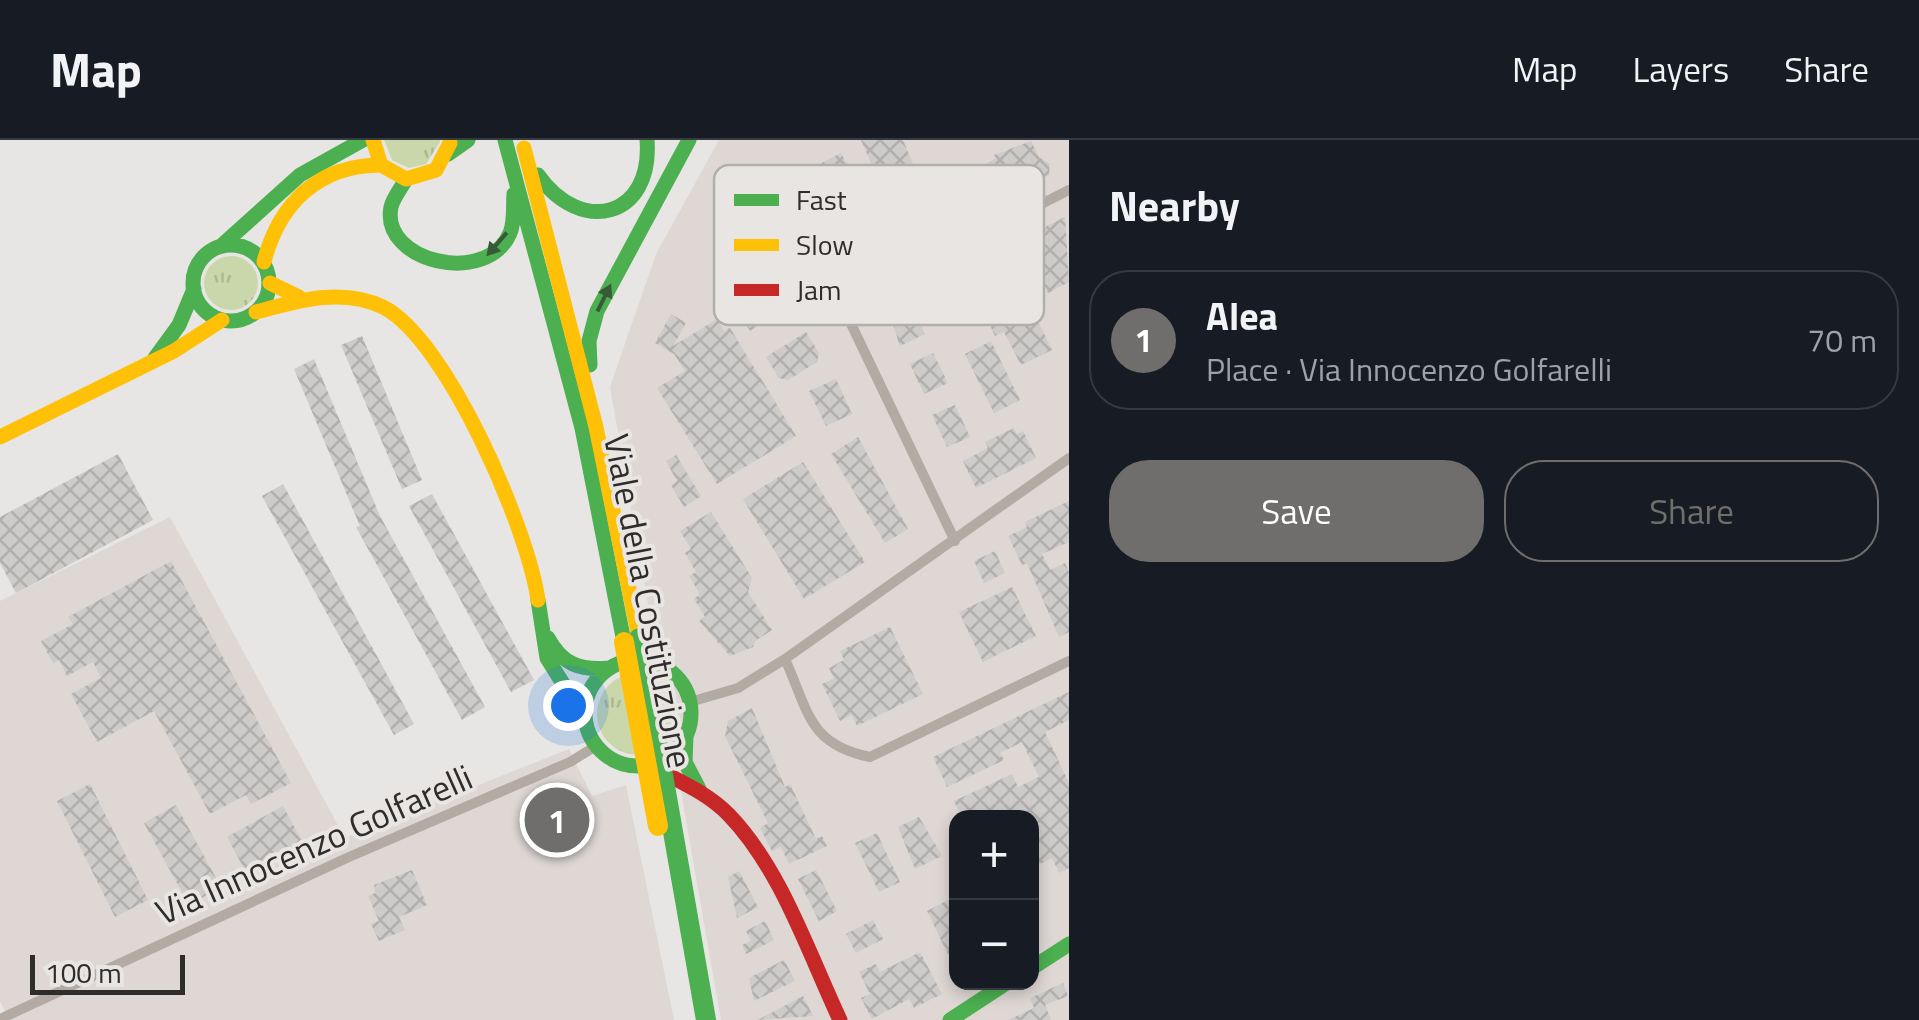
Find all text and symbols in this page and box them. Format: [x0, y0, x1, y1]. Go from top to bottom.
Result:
text: Map [50, 33, 142, 106]
text: Map [1512, 42, 1577, 96]
text: Layers [1632, 42, 1729, 96]
text: Share [1784, 42, 1869, 96]
legend [714, 165, 1044, 325]
text: Nearby [1109, 173, 1240, 237]
text: Fast [796, 178, 847, 221]
text: Slow [796, 223, 854, 266]
one-way arrow [486, 231, 508, 256]
text: Jam [796, 268, 842, 311]
one-way arrow [596, 283, 613, 312]
text: Alea [1206, 287, 1278, 345]
text: 1 [1135, 316, 1152, 364]
text: 70 m [1807, 316, 1877, 364]
text: Place · Via Innocenzo Golfarelli [1206, 345, 1612, 393]
street label: Viale della Costituzione [590, 429, 708, 773]
button: Save [1109, 460, 1484, 562]
button: Share [1504, 460, 1879, 562]
your location [543, 680, 594, 731]
street label: Via Innocenzo Golfarelli [146, 750, 481, 938]
pin: 1 [524, 782, 590, 858]
map controls [949, 810, 1039, 990]
button: + [949, 810, 1039, 900]
button: − [949, 900, 1039, 990]
scale bar [30, 950, 185, 994]
text: 100 m [45, 951, 122, 994]

